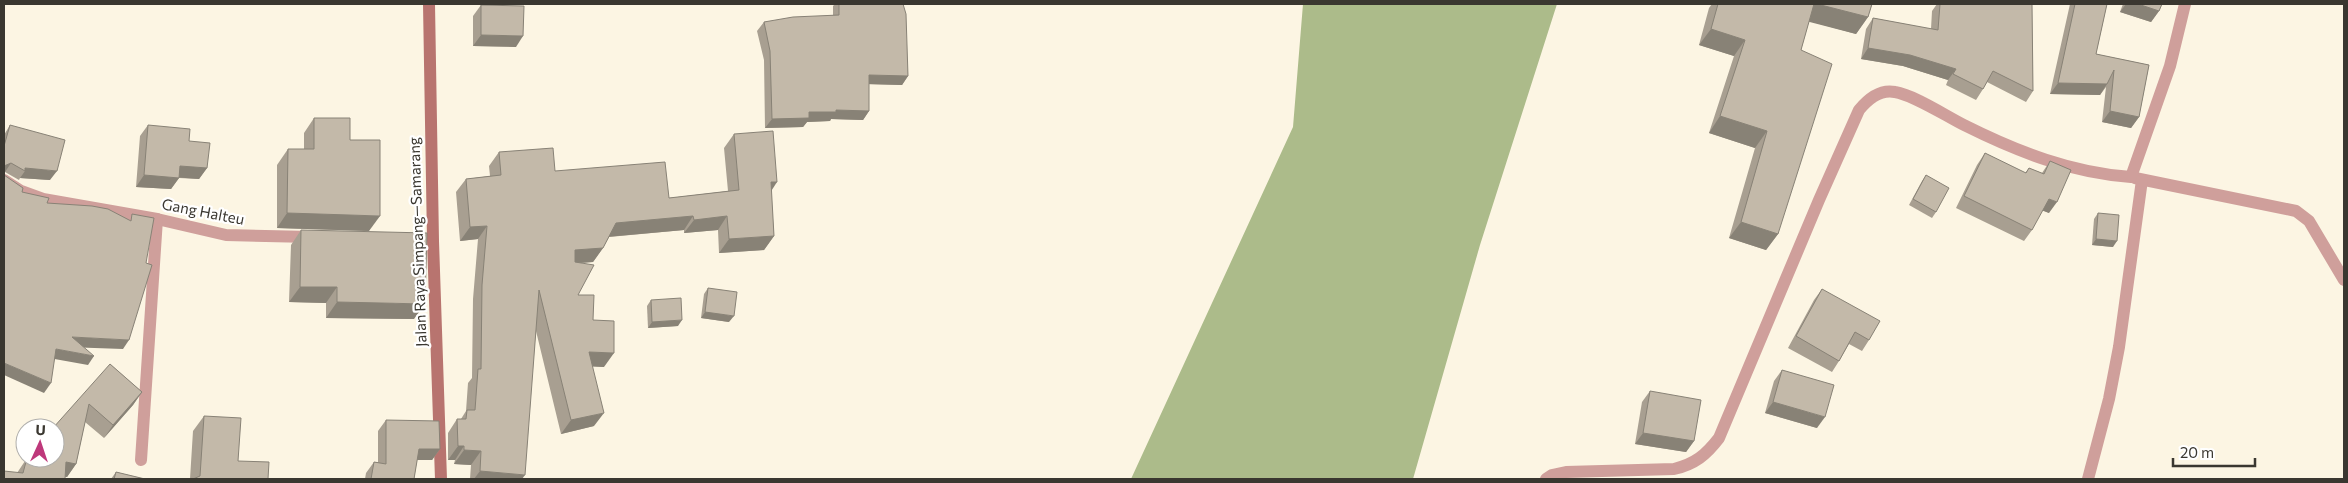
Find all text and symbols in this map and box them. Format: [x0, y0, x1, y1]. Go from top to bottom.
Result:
street label: Jalan Raya Simpang—Samarang [404, 137, 430, 347]
street label: Gang Halteu [160, 194, 246, 228]
north arrow [15, 418, 65, 468]
text: U [35, 421, 46, 438]
scale bar [2173, 436, 2256, 468]
text: 20 m [2180, 443, 2214, 461]

